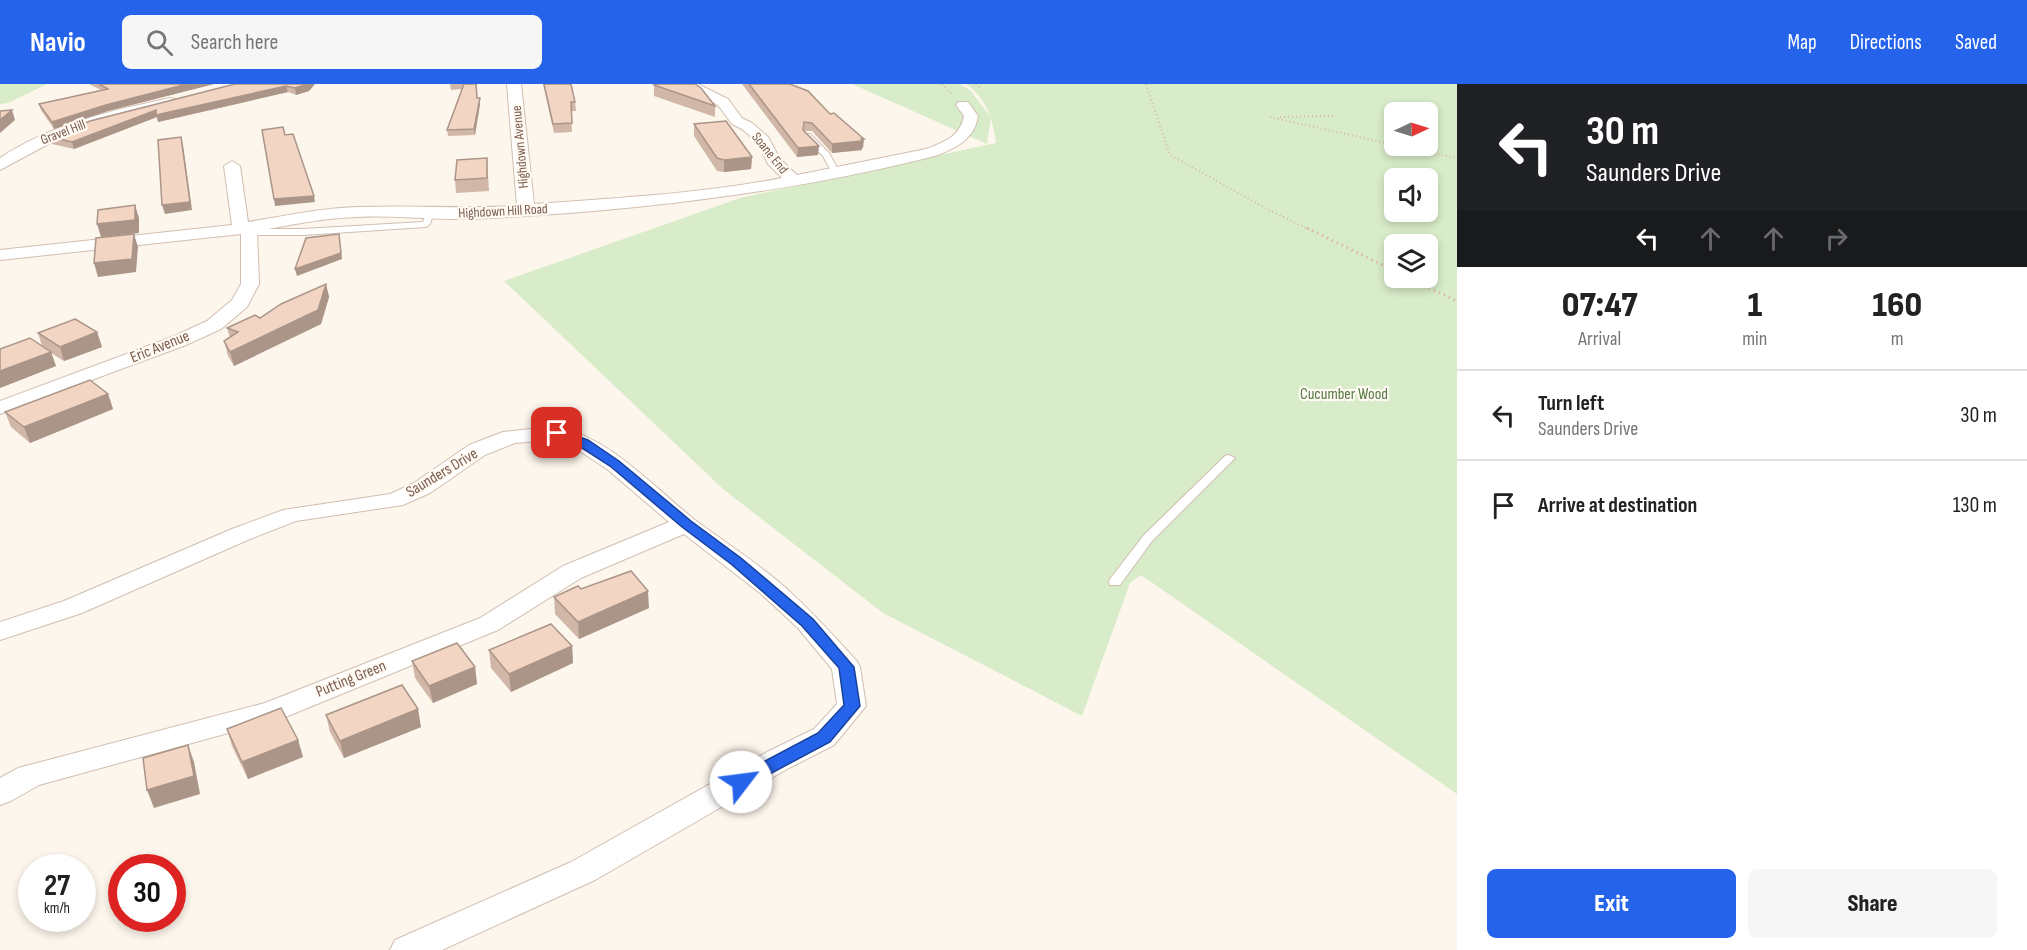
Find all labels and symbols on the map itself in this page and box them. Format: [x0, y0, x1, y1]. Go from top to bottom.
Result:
north arrow [1384, 102, 1438, 156]
street label: Highdown Avenue [508, 105, 532, 189]
street label: Gravel Hill [38, 116, 88, 148]
street label: Soane End [748, 129, 792, 177]
street label: Highdown Hill Road [458, 200, 548, 222]
street label: Eric Avenue [128, 327, 192, 367]
park label: Cucumber Wood [1300, 385, 1388, 404]
pin [531, 407, 582, 458]
street label: Saunders Drive [403, 444, 481, 502]
street label: Putting Green [313, 656, 389, 702]
position arrow [709, 750, 773, 814]
speed limit sign: 30 [108, 854, 186, 932]

